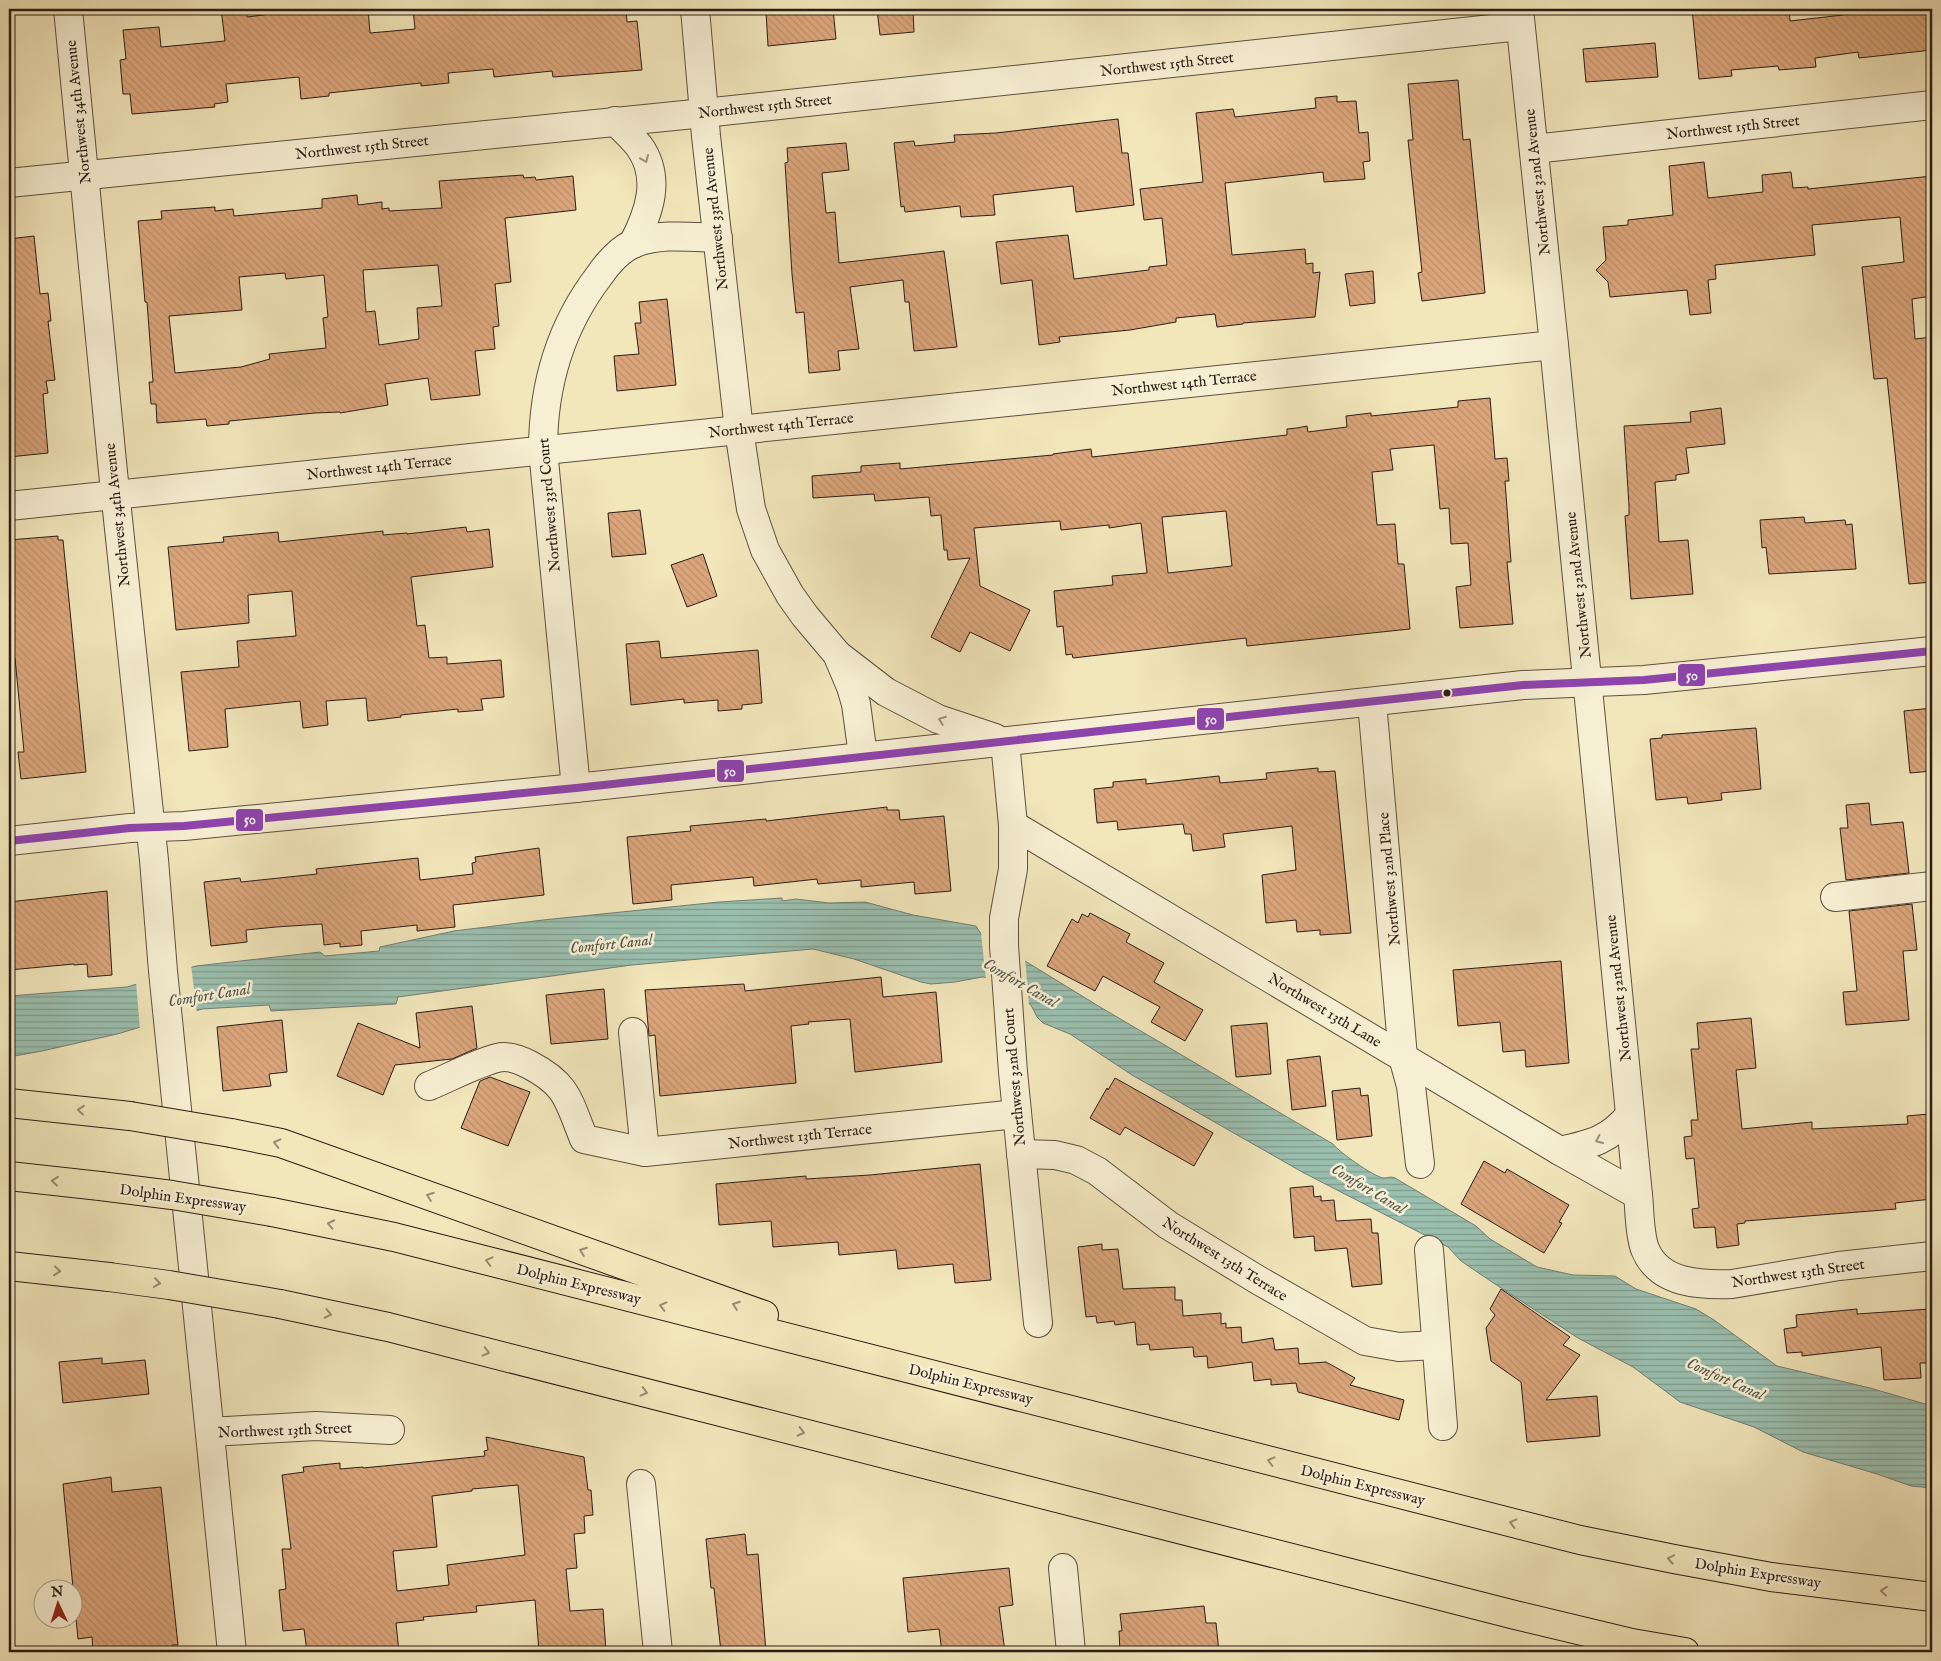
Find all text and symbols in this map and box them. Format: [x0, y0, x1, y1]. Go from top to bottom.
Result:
street label: Northwest 34th Avenue [61, 39, 96, 185]
street label: Northwest 15th Street [1099, 48, 1235, 81]
street label: Northwest 15th Street [697, 90, 833, 123]
street label: Northwest 32nd Avenue [1520, 108, 1555, 256]
street label: Northwest 15th Street [1665, 111, 1801, 144]
street label: Northwest 15th Street [294, 131, 430, 164]
street label: Northwest 33rd Avenue [699, 147, 732, 291]
one-way arrow [639, 154, 650, 163]
street label: Northwest 14th Terrace [1110, 366, 1258, 401]
street label: Northwest 14th Terrace [707, 408, 855, 443]
street label: Northwest 33rd Court [534, 437, 565, 573]
street label: Northwest 34th Avenue [100, 442, 135, 588]
street label: Northwest 14th Terrace [305, 450, 453, 485]
street label: Northwest 32nd Avenue [1561, 511, 1596, 659]
line badge: 50 [1677, 663, 1706, 687]
text: 50 [1686, 667, 1698, 685]
unlabelled marker [1442, 688, 1452, 698]
line badge: 50 [1196, 707, 1225, 731]
text: 50 [1205, 711, 1217, 729]
one-way arrow [938, 716, 947, 726]
line badge: 50 [716, 759, 745, 783]
text: 50 [724, 763, 736, 781]
line badge: 50 [235, 808, 264, 832]
text: 50 [244, 811, 256, 829]
street label: Northwest 32nd Place [1374, 811, 1405, 946]
street label: Northwest 32nd Avenue [1601, 914, 1636, 1062]
water label: Comfort Canal [569, 931, 655, 959]
water label: Comfort Canal [979, 954, 1062, 1014]
street label: Northwest 13th Lane [1265, 969, 1385, 1052]
water label: Comfort Canal [167, 979, 253, 1012]
street label: Northwest 32nd Court [999, 1007, 1030, 1147]
one-way arrow [77, 1105, 85, 1116]
street label: Northwest 13th Terrace [727, 1119, 873, 1153]
one-way arrow [1595, 1133, 1604, 1144]
one-way arrow [273, 1138, 281, 1148]
water label: Comfort Canal [1327, 1160, 1410, 1220]
one-way arrow [50, 1176, 58, 1187]
street label: Dolphin Expressway [118, 1180, 248, 1217]
one-way arrow [426, 1192, 435, 1202]
street label: Northwest 13th Terrace [1159, 1213, 1291, 1306]
one-way arrow [326, 1219, 335, 1230]
one-way arrow [580, 1247, 588, 1257]
street label: Northwest 13th Street [1730, 1255, 1866, 1292]
one-way arrow [484, 1256, 493, 1267]
street label: Dolphin Expressway [515, 1260, 644, 1309]
one-way arrow [54, 1265, 62, 1276]
one-way arrow [153, 1277, 161, 1288]
one-way arrow [660, 1301, 668, 1311]
one-way arrow [733, 1301, 741, 1311]
one-way arrow [324, 1308, 333, 1319]
one-way arrow [482, 1346, 491, 1357]
water label: Comfort Canal [1683, 1354, 1768, 1406]
street label: Dolphin Expressway [907, 1360, 1036, 1409]
one-way arrow [639, 1386, 648, 1397]
street label: Northwest 13th Street [218, 1419, 352, 1442]
one-way arrow [796, 1427, 805, 1437]
one-way arrow [1266, 1456, 1275, 1467]
street label: Dolphin Expressway [1299, 1461, 1428, 1510]
one-way arrow [1508, 1518, 1517, 1529]
one-way arrow [1667, 1554, 1676, 1565]
street label: Dolphin Expressway [1693, 1554, 1823, 1593]
north arrow [32, 1578, 82, 1628]
text: N [49, 1583, 64, 1601]
one-way arrow [1879, 1586, 1887, 1597]

